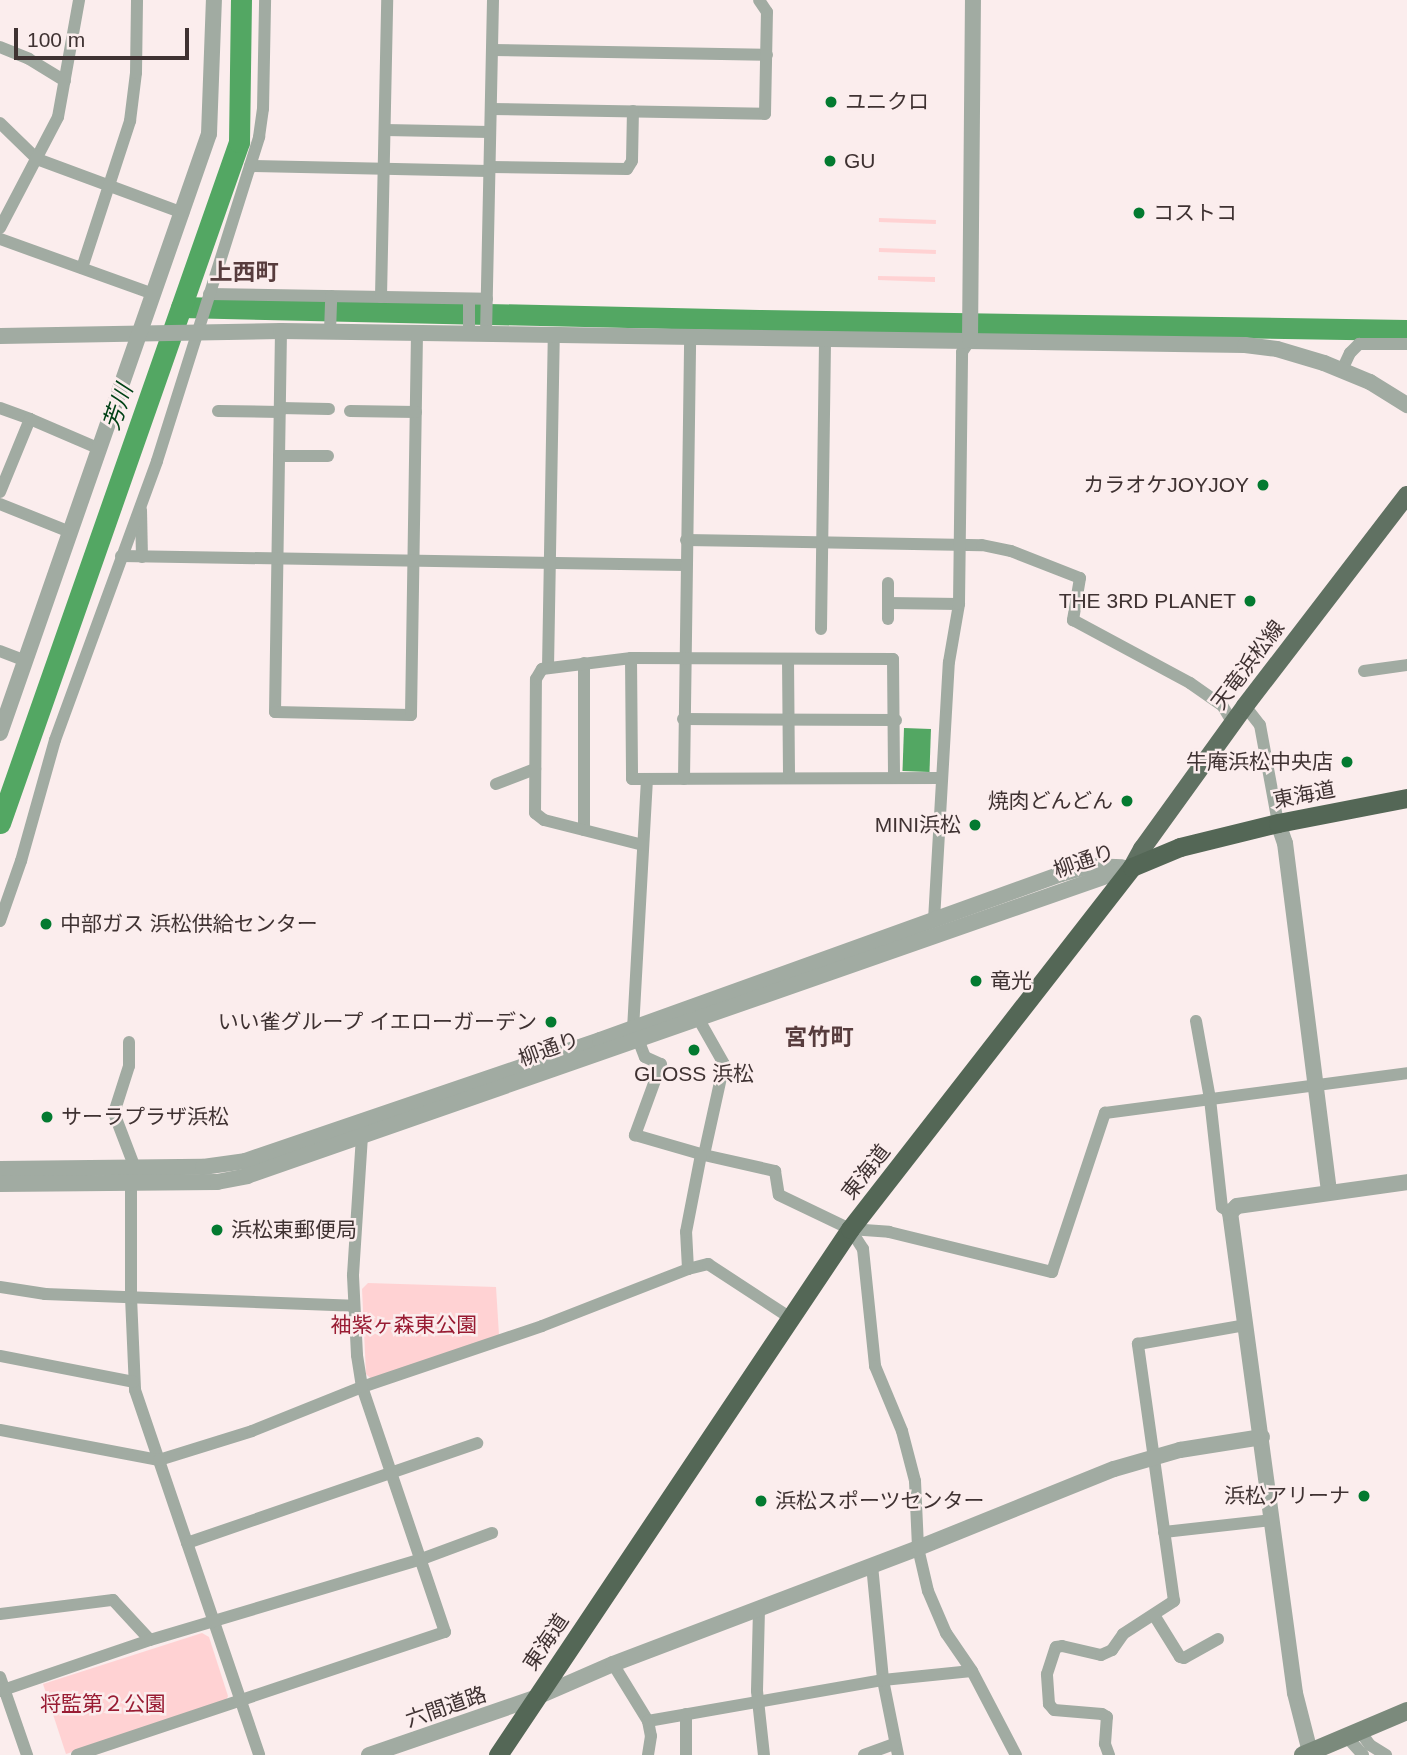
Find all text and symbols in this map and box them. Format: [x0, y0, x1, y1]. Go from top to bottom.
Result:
scale bar [18, 14, 192, 58]
text: 100 m [27, 28, 85, 51]
place label: ユニクロ [845, 89, 929, 115]
marker: ユニクロ [823, 94, 839, 110]
place label: GU [844, 148, 876, 174]
marker: GU [822, 153, 838, 169]
place label: コストコ [1153, 200, 1237, 226]
marker: コストコ [1131, 205, 1147, 221]
district label: 上西町 [210, 258, 278, 286]
water label: 芳川 [97, 381, 139, 433]
place label: カラオケJOYJOY [1083, 472, 1249, 498]
marker: カラオケJOYJOY [1255, 477, 1271, 493]
place label: THE 3RD PLANET [1059, 588, 1236, 614]
marker: THE 3RD PLANET [1242, 593, 1258, 609]
street label: 天竜浜松線 [1206, 615, 1290, 715]
place label: 牛庵浜松中央店 [1186, 749, 1333, 775]
marker: 牛庵浜松中央店 [1339, 754, 1355, 770]
street label: 東海道 [1271, 777, 1337, 813]
place label: 焼肉どんどん [987, 788, 1113, 814]
marker: 焼肉どんどん [1119, 793, 1135, 809]
place label: MINI浜松 [875, 812, 961, 838]
marker: MINI浜松 [967, 817, 983, 833]
street label: 柳通り [1050, 839, 1118, 883]
place label: 中部ガス 浜松供給センター [60, 911, 318, 937]
marker: 中部ガス 浜松供給センター [38, 916, 54, 932]
place label: 竜光 [990, 968, 1032, 994]
marker: 竜光 [968, 973, 984, 989]
place label: いい雀グループ イエローガーデン [216, 1009, 537, 1035]
marker: いい雀グループ イエローガーデン [543, 1014, 559, 1030]
district label: 宮竹町 [785, 1023, 853, 1051]
street label: 柳通り [515, 1026, 583, 1072]
marker: GLOSS 浜松 [686, 1042, 702, 1058]
place label: GLOSS 浜松 [634, 1061, 754, 1087]
place label: サーラプラザ浜松 [61, 1104, 229, 1130]
marker: サーラプラザ浜松 [39, 1109, 55, 1125]
street label: 東海道 [837, 1139, 895, 1205]
place label: 浜松東郵便局 [231, 1217, 357, 1243]
marker: 浜松東郵便局 [209, 1222, 225, 1238]
park label: 袖紫ヶ森東公園 [331, 1312, 477, 1338]
place label: 浜松アリーナ [1224, 1483, 1350, 1509]
place label: 浜松スポーツセンター [775, 1488, 985, 1514]
marker: 浜松アリーナ [1356, 1488, 1372, 1504]
marker: 浜松スポーツセンター [753, 1493, 769, 1509]
street label: 東海道 [518, 1609, 574, 1675]
street label: 六間道路 [402, 1681, 490, 1733]
park label: 将監第２公園 [40, 1691, 166, 1717]

